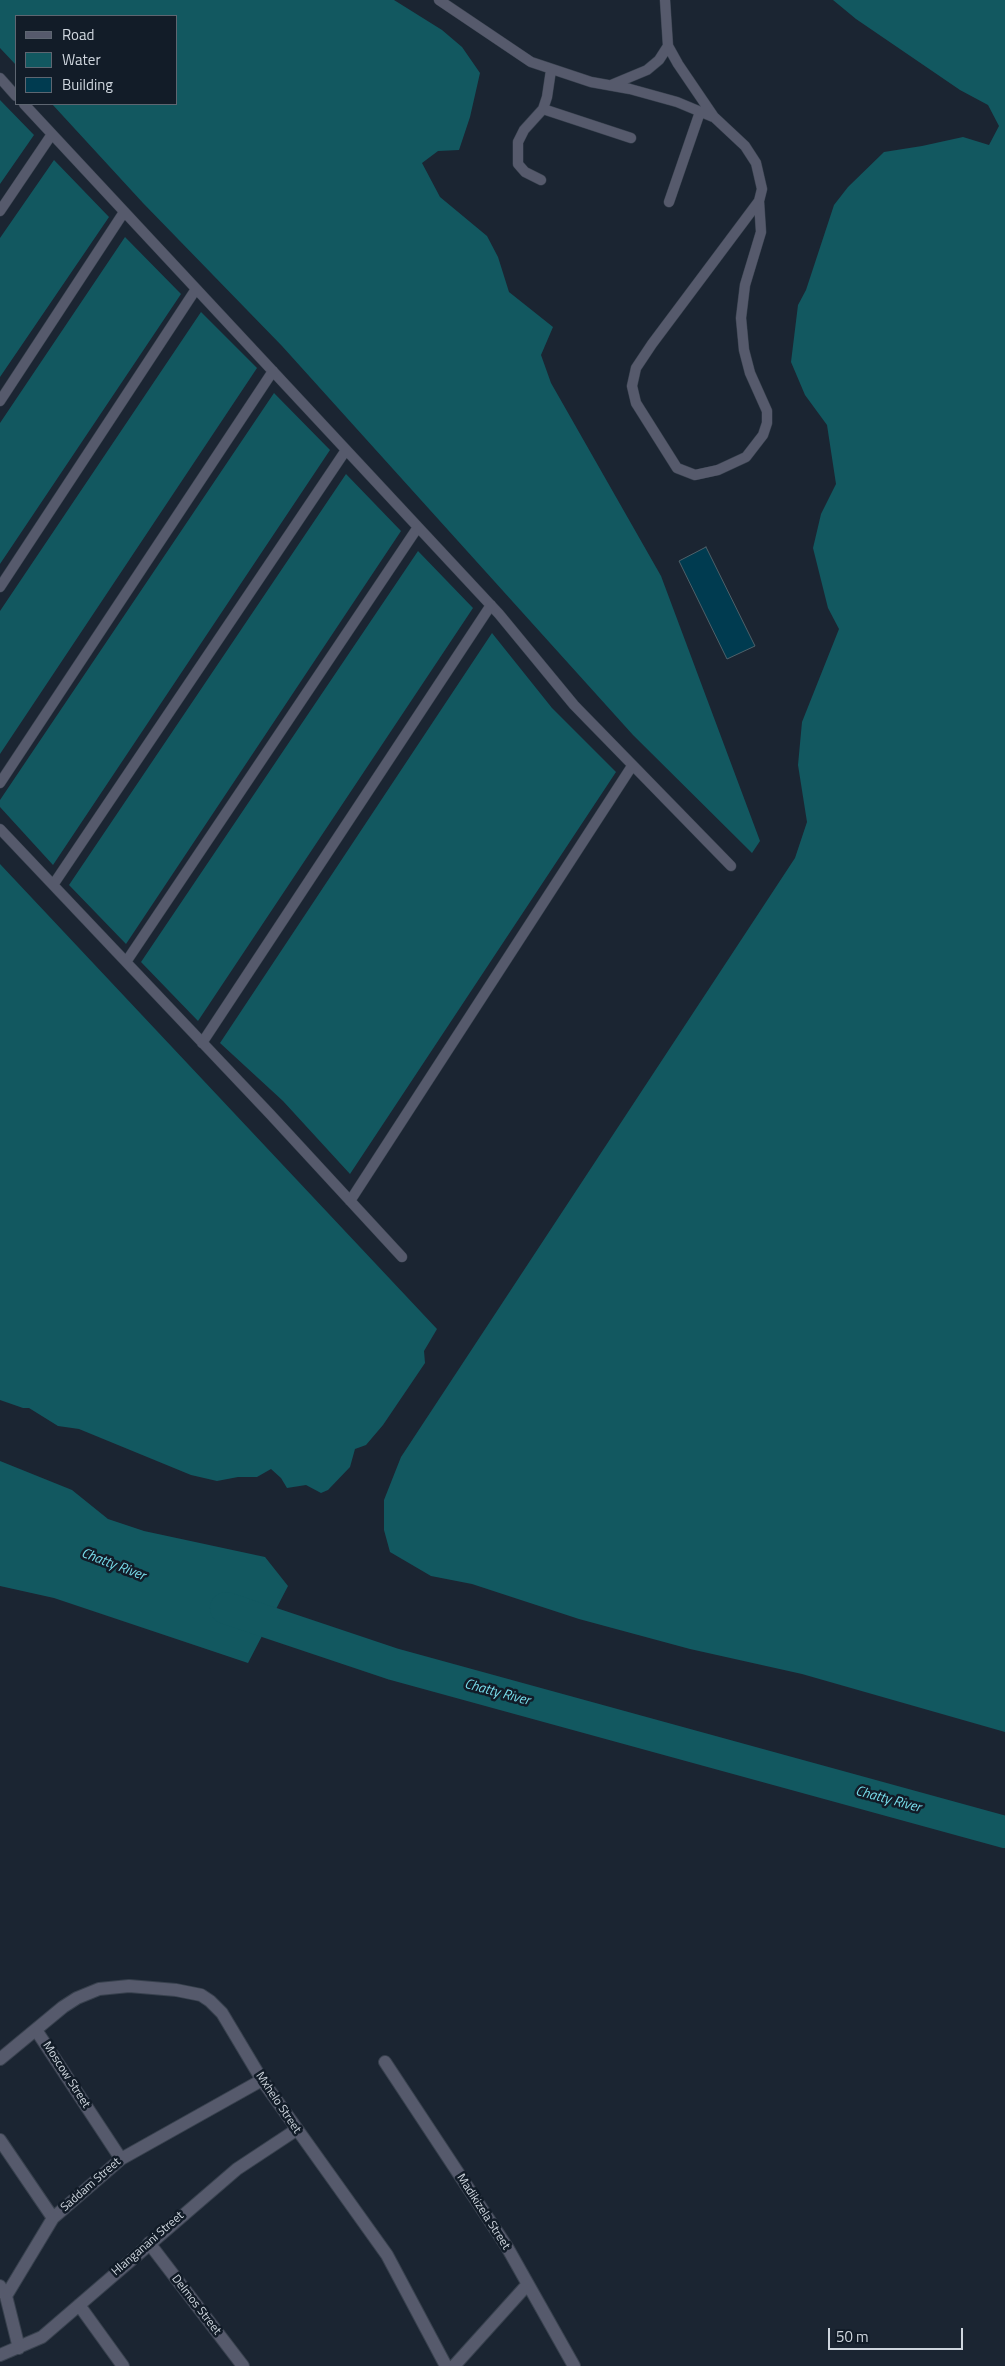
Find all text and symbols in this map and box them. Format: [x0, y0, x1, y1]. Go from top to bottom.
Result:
legend [15, 15, 178, 105]
text: Road [62, 23, 94, 46]
text: Water [62, 48, 101, 71]
text: Building [62, 73, 113, 96]
water label: Chatty River [79, 1545, 147, 1585]
water label: Chatty River [462, 1676, 532, 1710]
water label: Chatty River [853, 1783, 923, 1817]
street label: Moscow Street [39, 2039, 93, 2111]
street label: Mxhelo Street [252, 2070, 304, 2136]
street label: Saddam Street [58, 2155, 124, 2215]
street label: Madikizela Street [453, 2171, 513, 2253]
street label: Hlanganani Street [109, 2209, 187, 2279]
street label: Delmos Street [168, 2272, 224, 2338]
scale bar [830, 2318, 965, 2350]
text: 50 m [836, 2325, 869, 2348]

